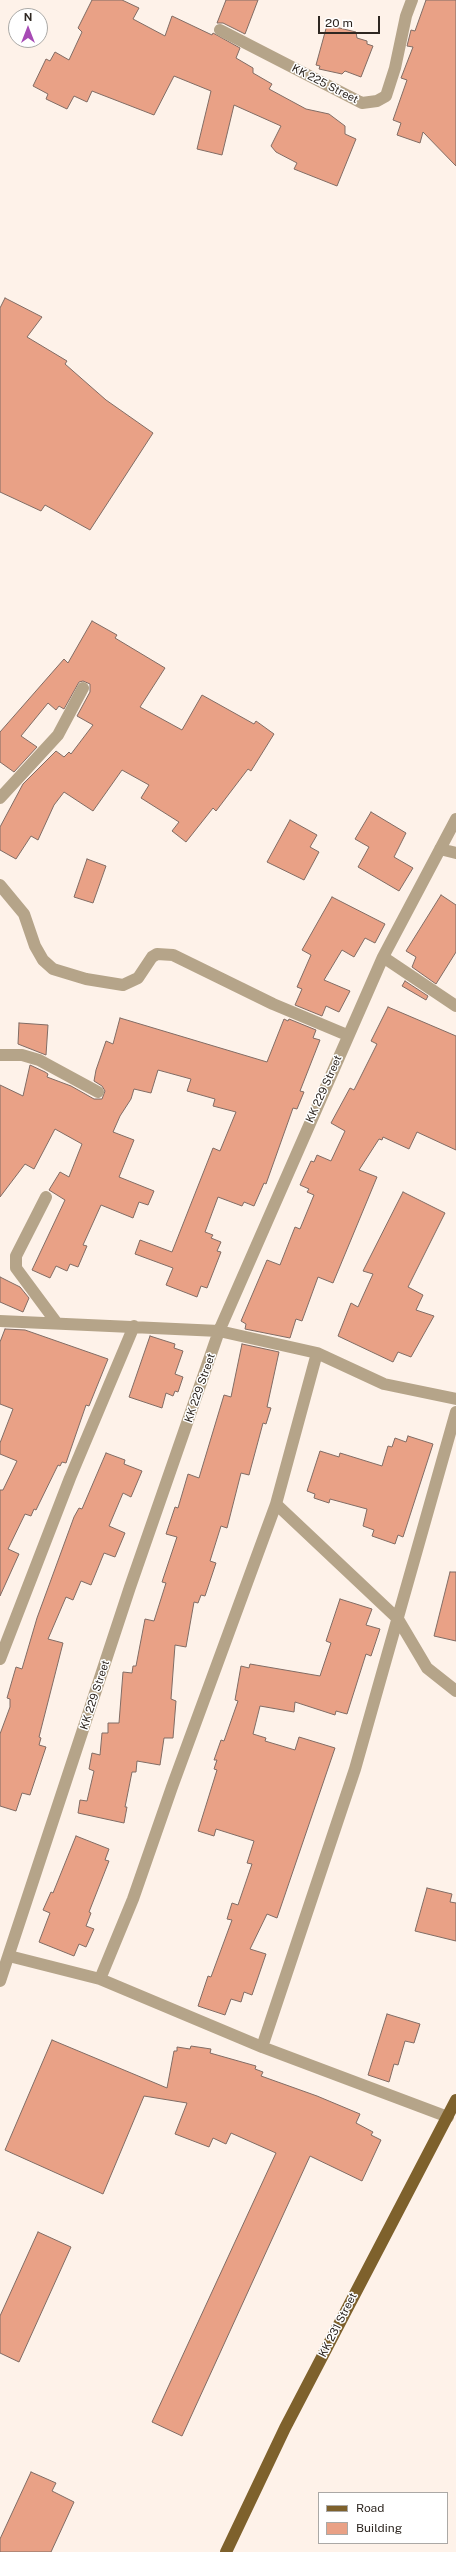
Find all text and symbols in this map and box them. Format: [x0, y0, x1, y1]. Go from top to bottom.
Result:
north arrow [8, 8, 48, 48]
scale bar [320, 8, 382, 34]
text: N [24, 11, 32, 23]
text: 20 m [325, 16, 353, 30]
street label: KK 225 Street [290, 62, 360, 106]
street label: KK 229 Street [303, 1053, 345, 1125]
street label: KK 229 Street [182, 1352, 218, 1424]
street label: KK 229 Street [78, 1659, 112, 1731]
street label: KK 231 Street [316, 2291, 360, 2359]
legend [318, 2492, 448, 2544]
text: Road [356, 2501, 384, 2515]
text: Building [356, 2521, 402, 2535]

